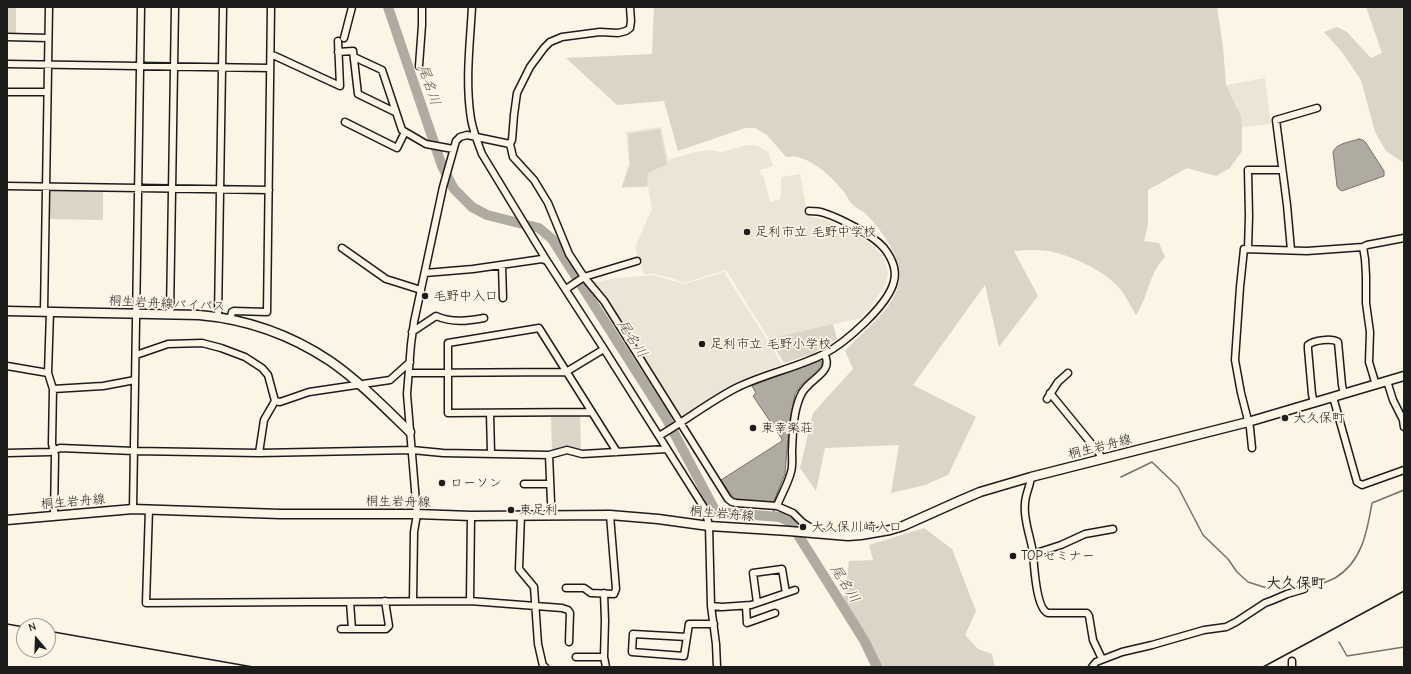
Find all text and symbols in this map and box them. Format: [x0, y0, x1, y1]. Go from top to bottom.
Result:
water label: 尾名川 [414, 62, 444, 108]
place label: 足利市立 毛野中学校 [755, 224, 876, 240]
marker: 足利市立 毛野中学校 [742, 227, 752, 237]
place label: 毛野中入口 [433, 288, 498, 304]
marker: 毛野中入口 [420, 291, 430, 301]
street label: 桐生岩舟線バイパス [108, 293, 226, 315]
water label: 尾名川 [614, 317, 650, 361]
place label: 足利市立 毛野小学校 [710, 336, 831, 352]
marker: 足利市立 毛野小学校 [697, 339, 707, 349]
place label: 大久保町 [1293, 410, 1345, 426]
marker: 大久保町 [1280, 413, 1290, 423]
place label: 東幸楽荘 [761, 420, 813, 436]
marker: 東幸楽荘 [748, 423, 758, 433]
street label: 桐生岩舟線 [1067, 432, 1133, 462]
place label: ローソン [450, 475, 502, 491]
marker: ローソン [437, 478, 447, 488]
street label: 桐生岩舟線 [40, 491, 106, 513]
street label: 桐生岩舟線 [365, 494, 431, 510]
place label: 東足利 [519, 502, 558, 518]
street label: 桐生岩舟線 [689, 503, 755, 525]
marker: 東足利 [506, 505, 516, 515]
place label: 大久保川崎入口 [811, 519, 902, 535]
marker: 大久保川崎入口 [798, 522, 808, 532]
place label: TOPセミナー [1021, 548, 1095, 564]
marker: TOPセミナー [1008, 551, 1018, 561]
water label: 尾名川 [827, 562, 863, 606]
district label: 大久保町 [1266, 575, 1326, 593]
north arrow [16, 618, 56, 658]
text: N [27, 620, 38, 634]

